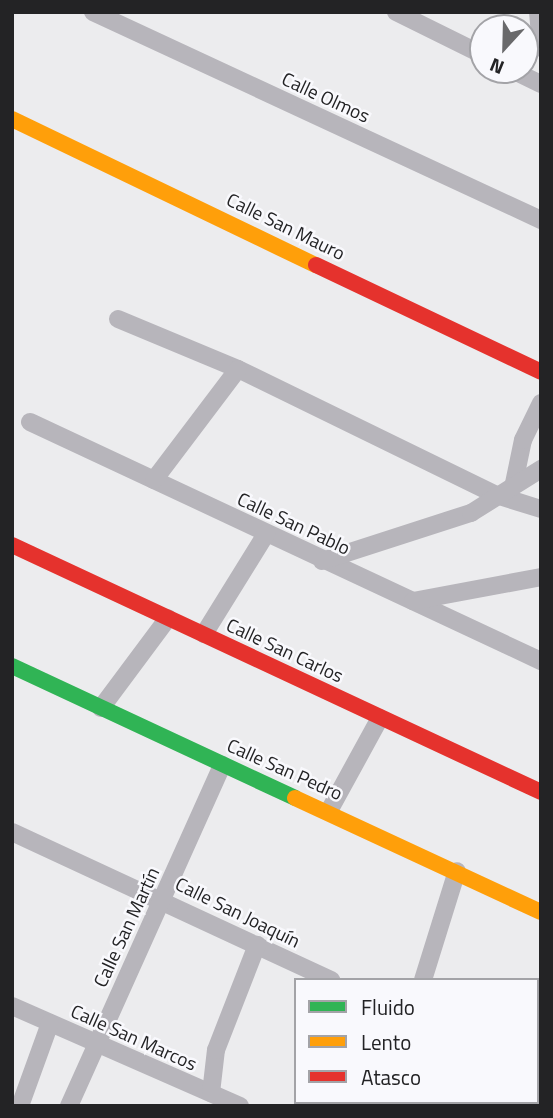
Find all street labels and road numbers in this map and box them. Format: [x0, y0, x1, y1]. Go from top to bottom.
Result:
street label: Calle Olmos [279, 67, 373, 127]
street label: Calle San Mauro [223, 188, 349, 264]
street label: Calle San Pablo [234, 487, 354, 559]
street label: Calle San Carlos [223, 613, 347, 687]
street label: Calle San Pedro [224, 733, 346, 805]
street label: Calle San Martín [88, 863, 164, 991]
street label: Calle San Joaquín [172, 872, 304, 952]
street label: Calle San Marcos [67, 999, 201, 1075]

